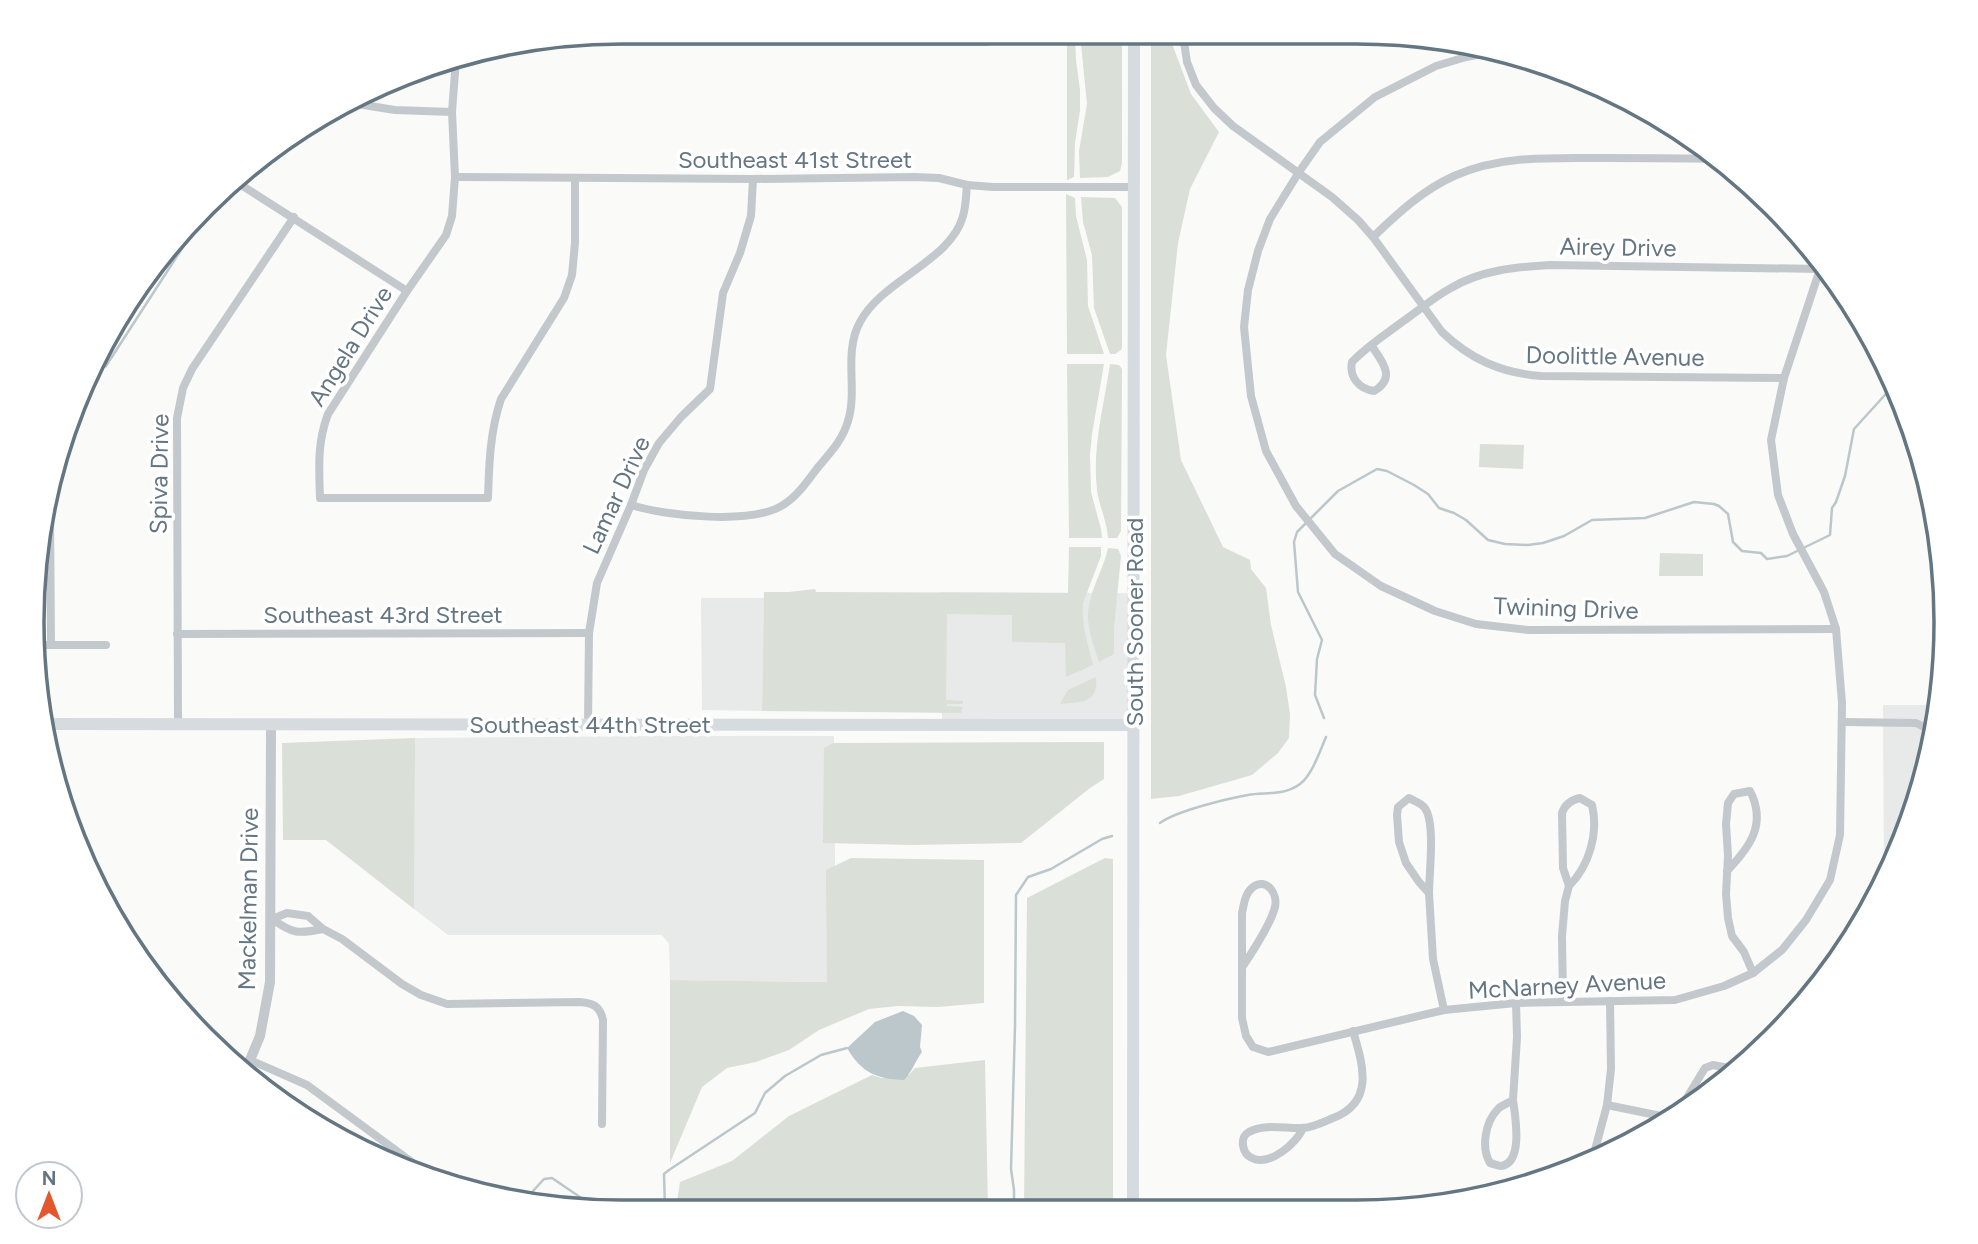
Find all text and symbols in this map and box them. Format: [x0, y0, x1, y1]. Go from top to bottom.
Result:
street label: Southeast 41st Street [678, 145, 912, 174]
street label: Airey Drive [1559, 231, 1677, 263]
street label: Angela Drive [302, 281, 398, 411]
street label: Doolittle Avenue [1525, 340, 1705, 372]
street label: Spiva Drive [143, 414, 175, 534]
street label: Lamar Drive [576, 431, 656, 559]
street label: South Sooner Road [1120, 518, 1149, 726]
street label: Twining Drive [1493, 591, 1639, 625]
street label: Southeast 43rd Street [263, 600, 503, 629]
street label: Southeast 44th Street [469, 710, 711, 739]
street label: Mackelman Drive [232, 807, 264, 991]
street label: McNarney Avenue [1467, 965, 1667, 1005]
north arrow [14, 1160, 84, 1230]
text: N [42, 1167, 56, 1190]

